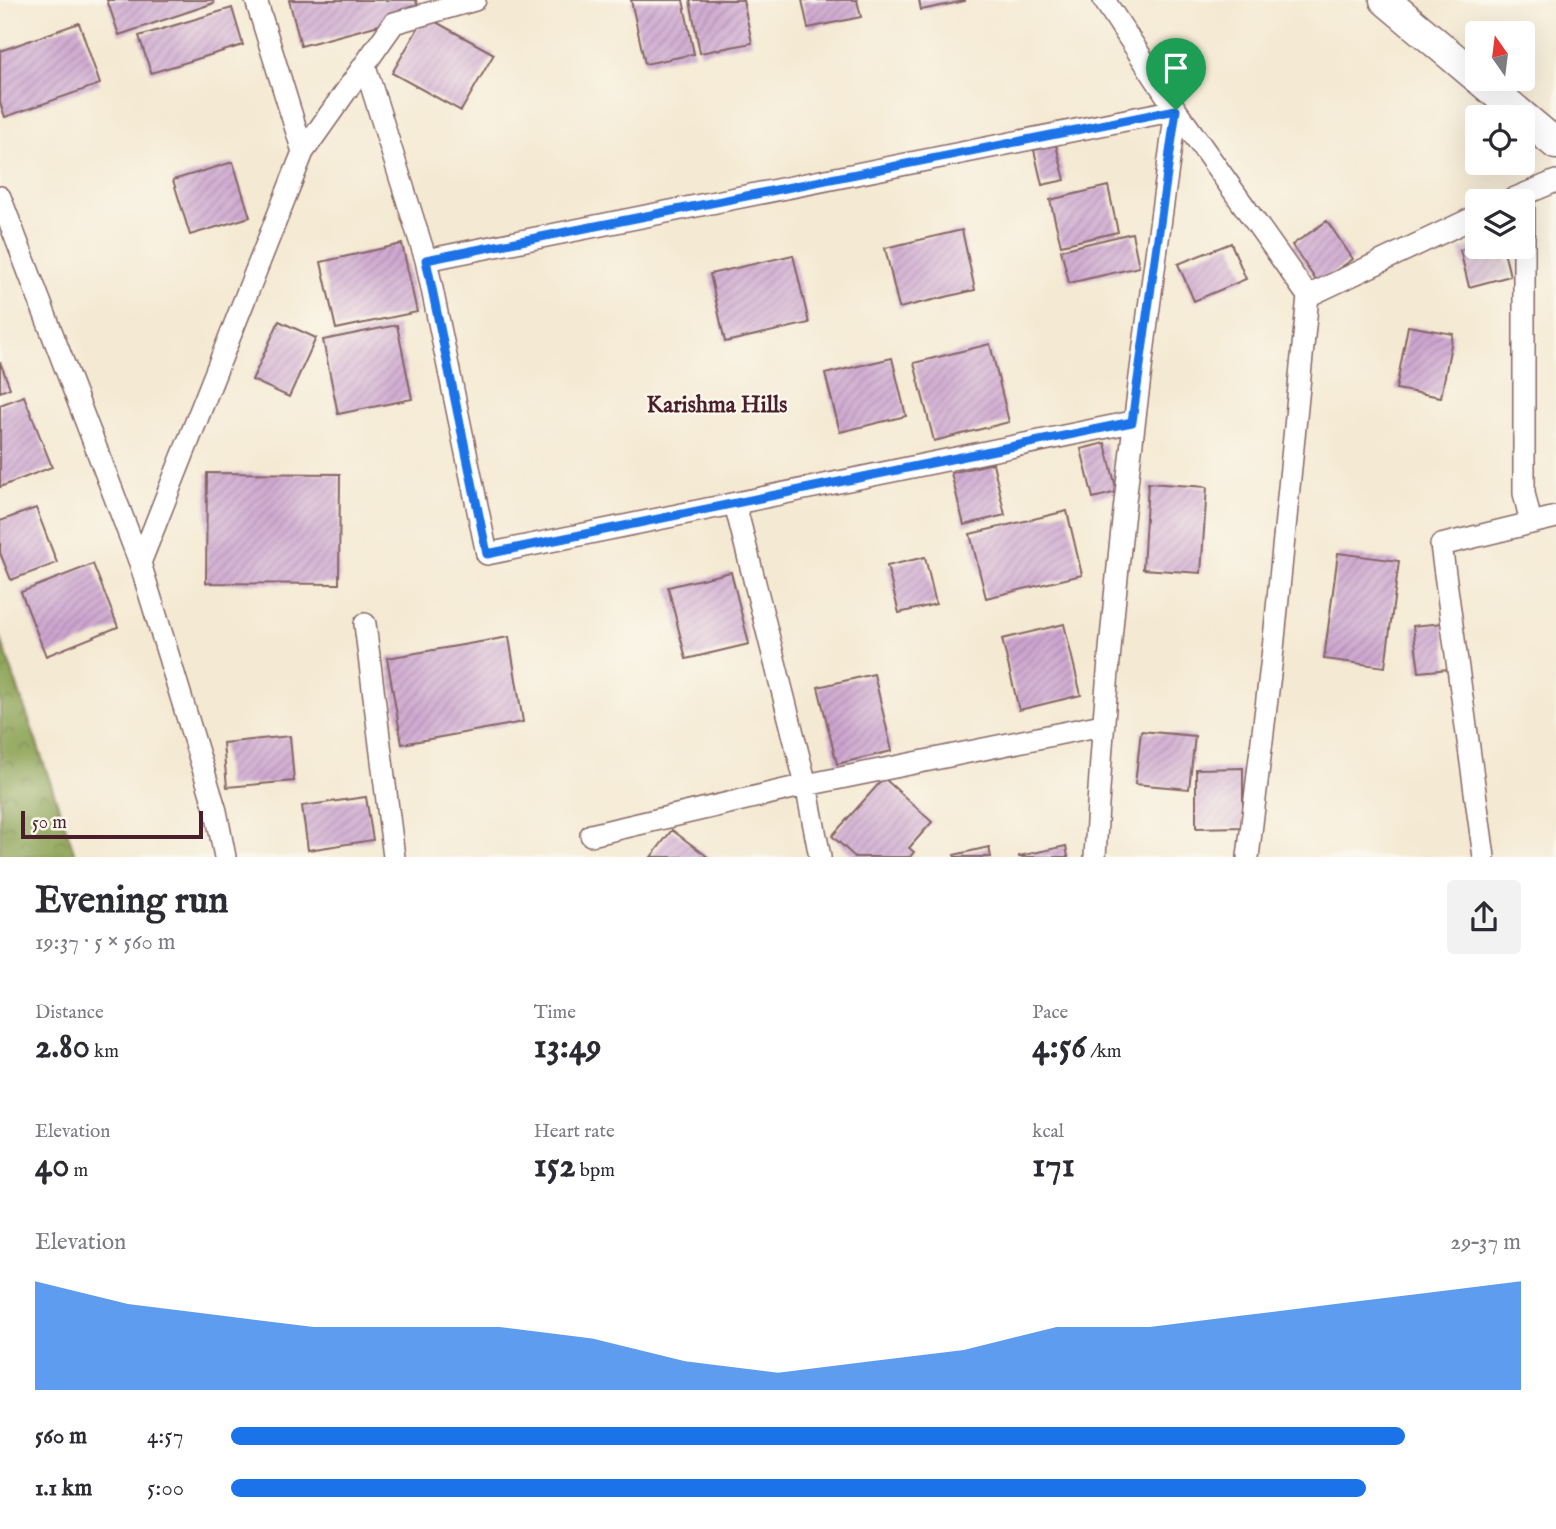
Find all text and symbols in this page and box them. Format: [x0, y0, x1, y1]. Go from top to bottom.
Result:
north arrow [1465, 21, 1535, 91]
map controls [1465, 21, 1535, 259]
pin [1146, 38, 1206, 110]
icon: arrive [1157, 49, 1195, 87]
button: locate [1465, 105, 1535, 175]
button: layers [1465, 189, 1535, 259]
district label: Karishma Hills [647, 391, 787, 420]
scale bar [21, 808, 203, 840]
text: 50 m [32, 811, 67, 835]
text: Evening run [35, 878, 229, 926]
button: share [1447, 880, 1521, 954]
text: 19:37 · 5 × 560 m [35, 928, 176, 957]
text: Distance [35, 1001, 104, 1025]
text: Time [534, 1001, 576, 1025]
text: Pace [1032, 1001, 1068, 1025]
text: 2.80 [35, 1025, 90, 1070]
text: 13:49 [534, 1025, 601, 1070]
text: 4:56 [1032, 1025, 1086, 1070]
text: km [90, 1040, 119, 1064]
text: /km [1086, 1040, 1122, 1064]
text: Elevation [35, 1120, 110, 1144]
text: Heart rate [534, 1120, 615, 1144]
text: kcal [1032, 1120, 1064, 1144]
text: 40 [35, 1144, 69, 1189]
text: 152 [534, 1144, 576, 1189]
text: 171 [1032, 1144, 1075, 1189]
text: m [69, 1159, 88, 1183]
text: bpm [576, 1159, 615, 1183]
text: Elevation [35, 1228, 126, 1257]
text: 29–37 m [1450, 1228, 1521, 1257]
text: 560 m [35, 1422, 87, 1451]
text: 4:57 [147, 1422, 183, 1451]
text: 1.1 km [35, 1474, 92, 1503]
text: 5:00 [147, 1474, 184, 1503]

